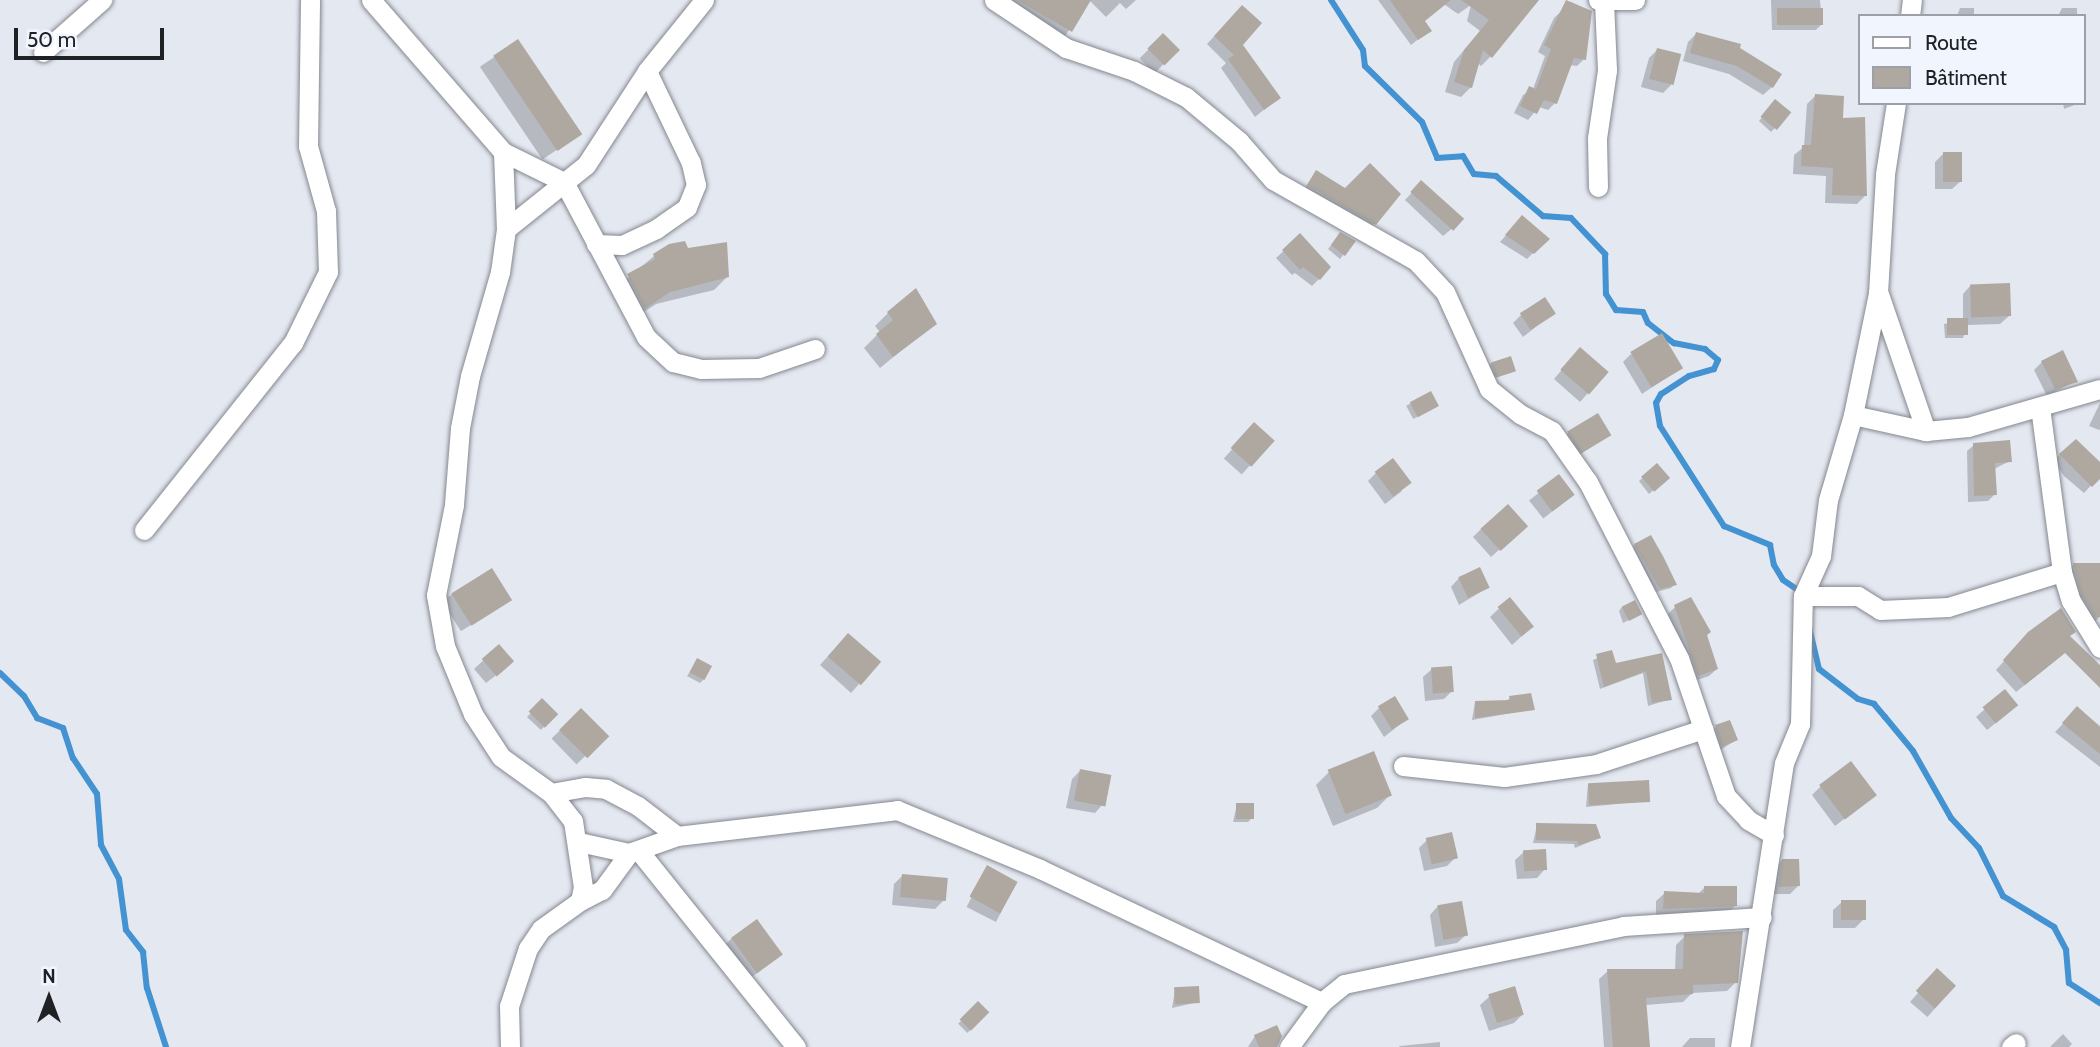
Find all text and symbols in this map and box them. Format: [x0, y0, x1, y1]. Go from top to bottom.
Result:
scale bar [18, 14, 168, 58]
legend [1858, 14, 2086, 105]
text: 50 m [27, 27, 76, 52]
text: Route [1925, 30, 1978, 55]
text: Bâtiment [1925, 65, 2007, 90]
north arrow [14, 963, 84, 1033]
text: N [42, 965, 56, 988]

